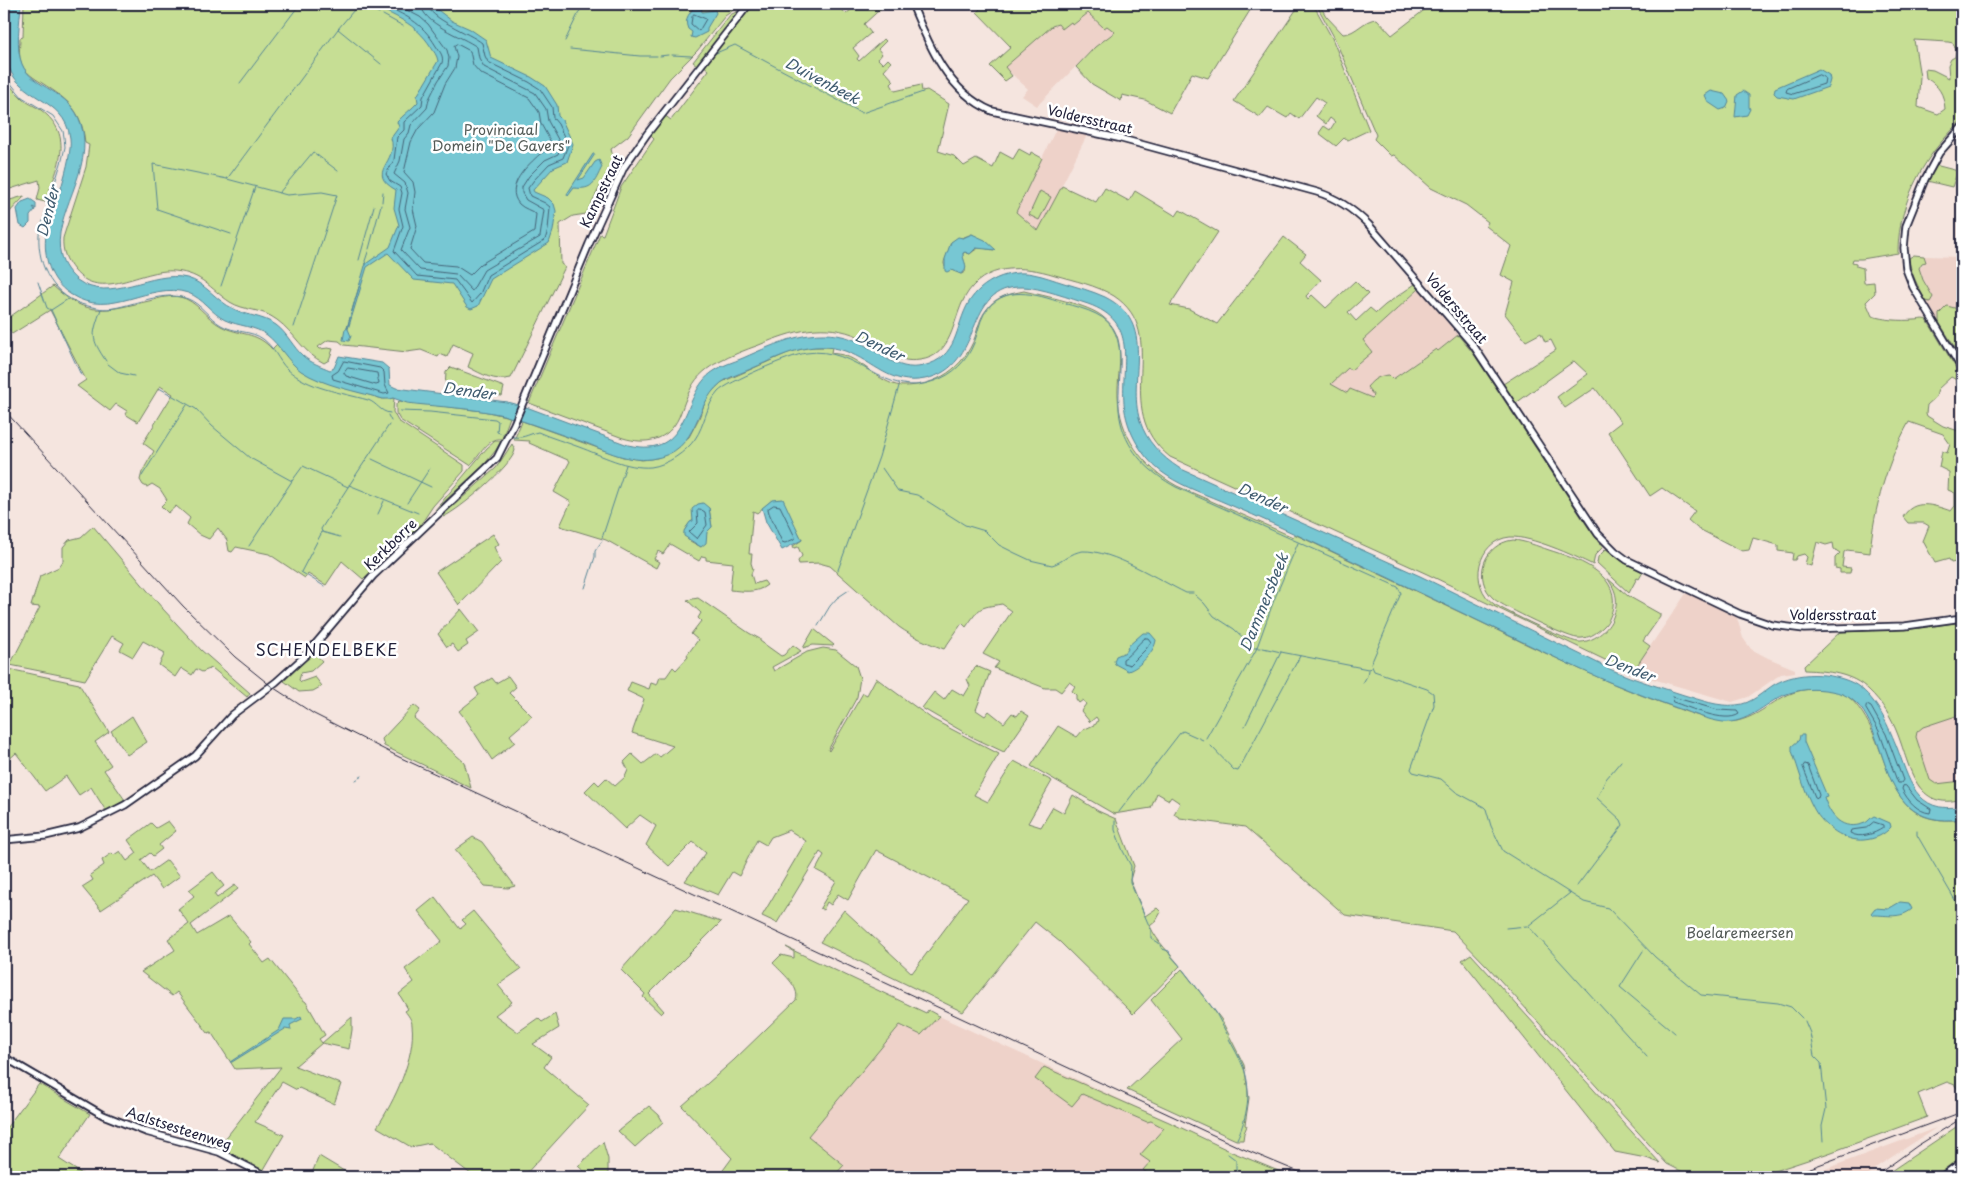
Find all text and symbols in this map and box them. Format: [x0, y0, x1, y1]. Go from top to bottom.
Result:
water label: Duivenbeek [782, 51, 865, 110]
street label: Voldersstraat [1045, 99, 1135, 139]
park label: Provinciaal Domein "De Gavers" [432, 119, 570, 156]
street label: Kampstraat [574, 151, 628, 231]
water label: Dender [30, 181, 65, 239]
street label: Voldersstraat [1421, 268, 1493, 348]
water label: Dender [852, 324, 910, 367]
water label: Dender [442, 375, 498, 405]
water label: Dender [1235, 476, 1293, 519]
street label: Kerkborre [359, 513, 421, 575]
water label: Dammersbeek [1233, 548, 1294, 655]
street label: Voldersstraat [1790, 604, 1877, 625]
district label: SCHENDELBEKE [256, 637, 398, 661]
water label: Dender [1602, 647, 1660, 688]
park label: Boelaremeersen [1686, 922, 1794, 943]
street label: Aalstsesteenweg [123, 1101, 235, 1155]

